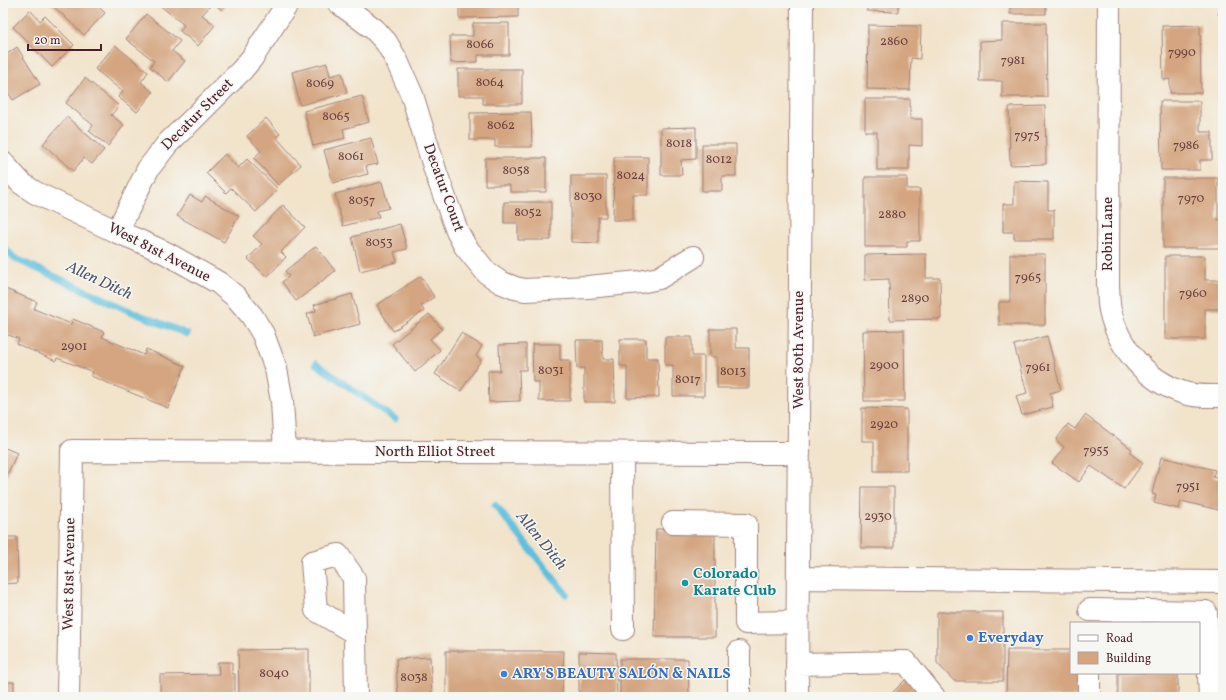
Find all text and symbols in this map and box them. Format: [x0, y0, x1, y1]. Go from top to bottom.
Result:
scale bar [28, 26, 101, 52]
text: 20 m [34, 33, 61, 49]
house number: 2860 [880, 33, 908, 51]
house number: 8066 [466, 36, 494, 54]
house number: 7990 [1168, 44, 1196, 62]
house number: 7981 [1001, 52, 1025, 70]
street label: Decatur Street [157, 74, 239, 156]
house number: 8064 [476, 74, 505, 92]
house number: 8069 [306, 75, 334, 93]
house number: 8065 [322, 108, 350, 126]
house number: 8062 [487, 117, 515, 135]
house number: 7975 [1014, 127, 1040, 145]
house number: 8018 [666, 135, 692, 153]
house number: 7986 [1173, 137, 1199, 155]
street label: Decatur Court [417, 141, 469, 235]
house number: 8061 [338, 148, 364, 166]
house number: 8012 [706, 151, 732, 169]
house number: 8058 [502, 162, 530, 180]
house number: 8024 [617, 167, 646, 185]
house number: 8030 [574, 188, 602, 206]
house number: 7970 [1178, 190, 1204, 208]
house number: 8057 [349, 192, 375, 210]
street label: Robin Lane [1098, 197, 1119, 271]
house number: 8052 [514, 204, 542, 222]
house number: 2880 [878, 206, 906, 224]
street label: West 81st Avenue [104, 218, 214, 288]
house number: 8053 [365, 234, 393, 252]
water label: Allen Ditch [62, 256, 135, 306]
house number: 7965 [1015, 269, 1041, 287]
house number: 7960 [1179, 285, 1207, 303]
house number: 2890 [901, 290, 929, 308]
street label: West 80th Avenue [789, 291, 810, 409]
house number: 2901 [61, 338, 87, 356]
house number: 2900 [869, 357, 899, 375]
house number: 7961 [1025, 359, 1051, 377]
house number: 8031 [538, 362, 564, 380]
house number: 8013 [720, 363, 746, 381]
house number: 8017 [675, 371, 701, 389]
house number: 2920 [870, 416, 898, 434]
street label: North Elliot Street [375, 442, 495, 463]
house number: 7955 [1083, 442, 1109, 460]
house number: 7951 [1176, 478, 1200, 496]
water label: Allen Ditch [510, 506, 572, 575]
house number: 2930 [864, 508, 892, 526]
street label: West 81st Avenue [59, 517, 81, 631]
place label: Colorado Karate Club [693, 564, 776, 602]
marker: Colorado Karate Club [680, 578, 690, 588]
legend [1070, 622, 1200, 674]
place label: Everyday [978, 628, 1044, 649]
text: Road [1106, 631, 1133, 647]
marker: Everyday [965, 633, 975, 643]
text: Building [1106, 651, 1151, 667]
place label: ARY'S BEAUTY SALÓN & NAILS [512, 664, 731, 685]
house number: 8040 [259, 665, 289, 683]
house number: 8038 [400, 669, 428, 687]
marker: ARY'S BEAUTY SALÓN & NAILS [499, 669, 509, 679]

